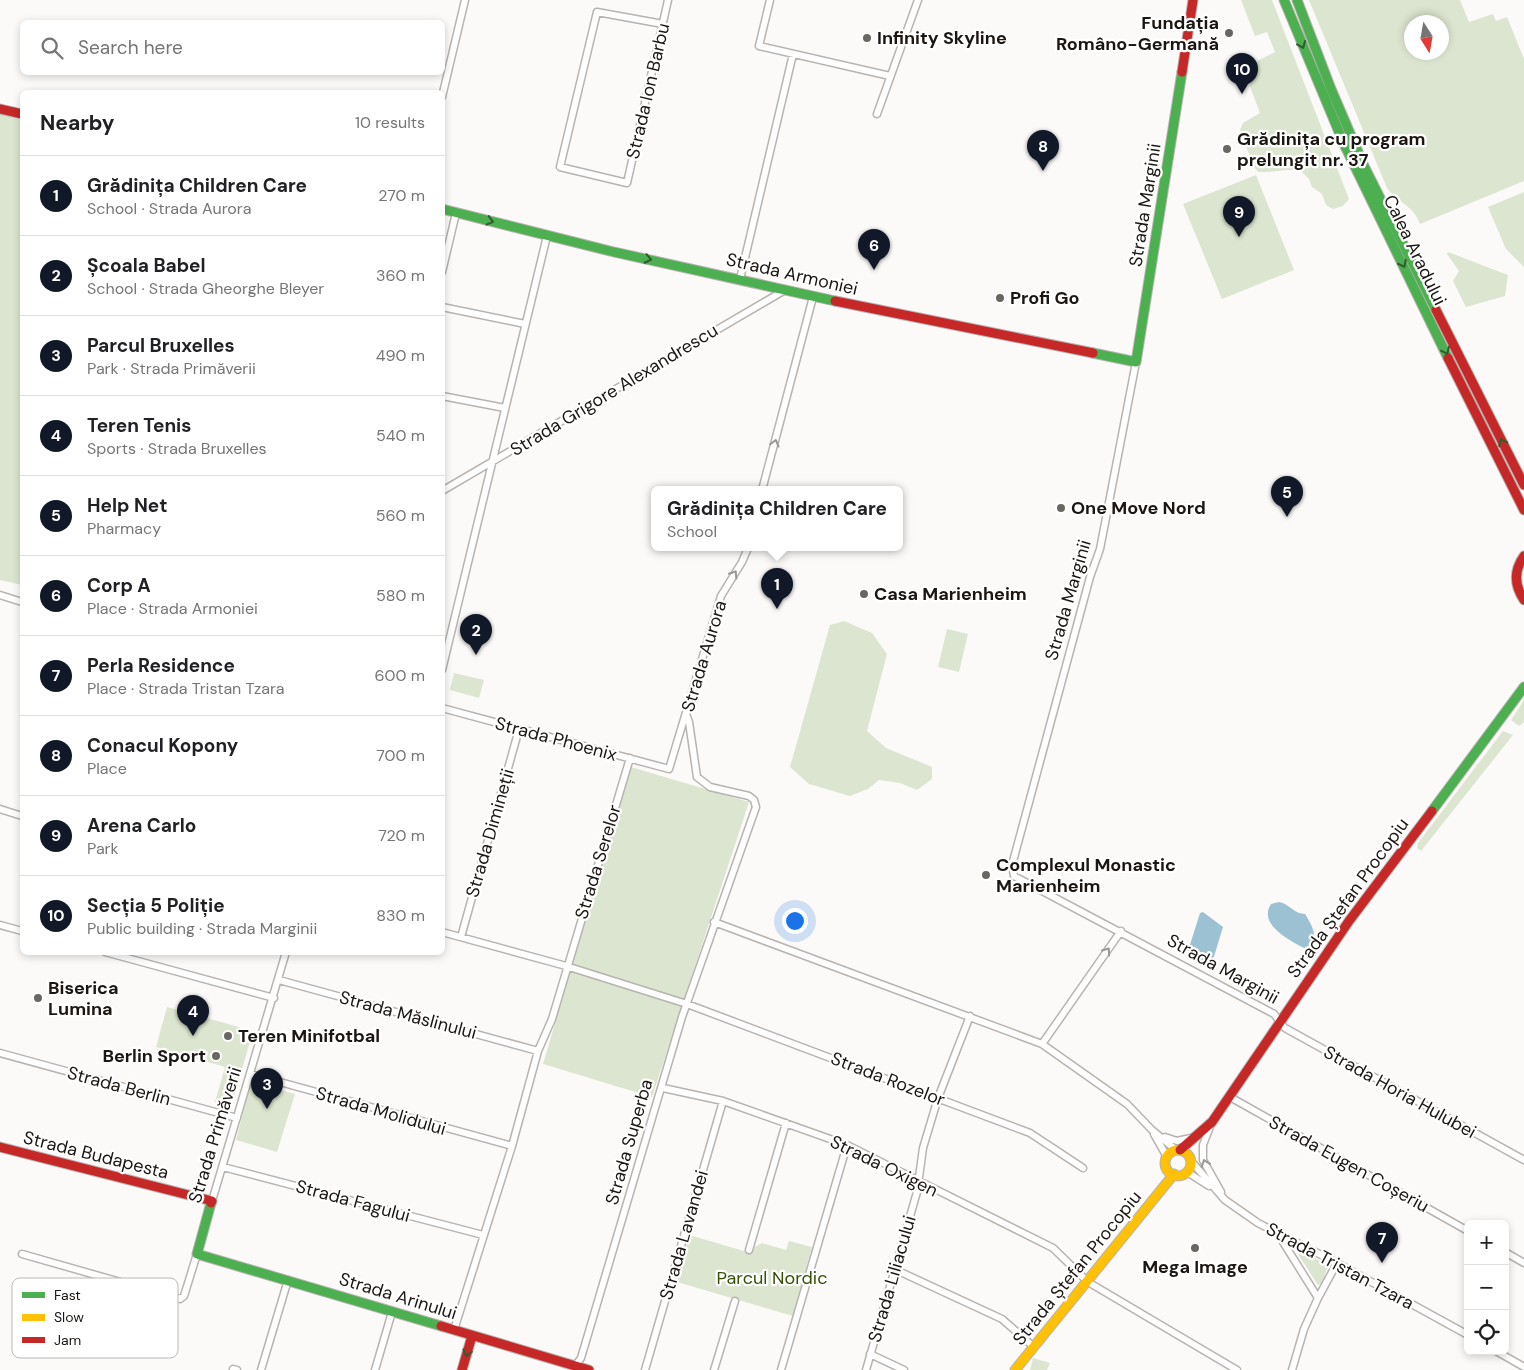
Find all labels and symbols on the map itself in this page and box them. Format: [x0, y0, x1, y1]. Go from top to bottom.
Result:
place label: Fundația Româno-Germană [1056, 11, 1219, 56]
north arrow [1404, 15, 1449, 60]
street label: Strada Ion Barbu [621, 21, 675, 161]
place label: Infinity Skyline [877, 26, 1007, 50]
marker: Fundația Româno-Germană [1223, 27, 1235, 39]
marker: Infinity Skyline [861, 32, 873, 44]
one-way arrow [1296, 40, 1307, 49]
pin: 10 [1226, 53, 1258, 94]
place label: Grădinița cu program prelungit nr. 37 [1237, 127, 1425, 172]
pin: 8 [1027, 130, 1059, 171]
street label: Strada Marginii [1123, 142, 1167, 268]
marker: Grădinița cu program prelungit nr. 37 [1221, 143, 1233, 155]
street label: Calea Aradului [1378, 191, 1452, 309]
pin: 9 [1223, 196, 1255, 237]
one-way arrow [485, 216, 493, 226]
pin: 6 [858, 229, 890, 270]
street label: Strada Armoniei [724, 247, 860, 301]
one-way arrow [643, 253, 652, 263]
one-way arrow [1397, 259, 1407, 268]
place label: Profi Go [1010, 286, 1079, 310]
marker: Profi Go [994, 292, 1006, 304]
street label: Strada Grigore Alexandrescu [506, 318, 722, 462]
one-way arrow [1440, 346, 1450, 355]
one-way arrow [1498, 438, 1508, 447]
one-way arrow [769, 439, 780, 448]
pin: 5 [1271, 476, 1303, 517]
place label: One Move Nord [1071, 496, 1206, 520]
marker: One Move Nord [1055, 502, 1067, 514]
street label: Strada Marginii [1039, 537, 1097, 663]
pin: 1 [761, 568, 793, 609]
one-way arrow [728, 570, 737, 580]
place label: Casa Marienheim [874, 582, 1027, 606]
marker: Casa Marienheim [858, 588, 870, 600]
street label: Strada Aurora [676, 597, 732, 715]
pin: 2 [460, 614, 492, 655]
street label: Strada Phoenix [492, 711, 620, 767]
street label: Strada Dimineții [460, 766, 520, 900]
street label: Strada Serelor [569, 802, 627, 922]
street label: Strada Ștefan Procopiu [1282, 813, 1414, 983]
place label: Complexul Monastic Marienheim [996, 853, 1176, 898]
marker: Complexul Monastic Marienheim [980, 869, 992, 881]
your location [782, 908, 808, 934]
street label: Strada Marginii [1163, 928, 1283, 1010]
one-way arrow [1101, 947, 1110, 957]
place label: Biserica Lumina [48, 976, 119, 1021]
street label: Strada Măslinului [337, 985, 479, 1045]
marker: Biserica Lumina [32, 992, 44, 1004]
pin: 4 [177, 995, 209, 1036]
place label: Teren Minifotbal [238, 1024, 380, 1048]
marker: Teren Minifotbal [222, 1030, 234, 1042]
street label: Strada Horia Hulubei [1319, 1040, 1481, 1144]
place label: Berlin Sport [102, 1044, 206, 1068]
street label: Strada Rozelor [827, 1046, 949, 1112]
marker: Berlin Sport [210, 1050, 222, 1062]
street label: Strada Berlin [65, 1061, 173, 1111]
street label: Strada Primăverii [183, 1064, 247, 1206]
pin: 3 [251, 1068, 283, 1109]
street label: Strada Superba [600, 1076, 658, 1208]
street label: Strada Molidului [313, 1081, 449, 1141]
street label: Strada Eugen Coșeriu [1265, 1110, 1433, 1218]
street label: Strada Budapesta [21, 1125, 171, 1185]
street label: Strada Oxigen [826, 1130, 942, 1202]
one-way arrow [1201, 1159, 1211, 1167]
street label: Strada Lavandei [654, 1167, 714, 1303]
street label: Strada Fagului [293, 1174, 413, 1228]
street label: Strada Ștefan Procopiu [1007, 1186, 1147, 1350]
street label: Strada Liliacului [862, 1213, 922, 1345]
street label: Strada Tristan Tzara [1262, 1217, 1418, 1315]
pin: 7 [1366, 1222, 1398, 1263]
marker: Mega Image [1189, 1242, 1201, 1254]
place label: Mega Image [1142, 1255, 1248, 1279]
park label: Parcul Nordic [717, 1266, 827, 1290]
street label: Strada Arinului [336, 1267, 460, 1325]
legend [12, 1278, 178, 1358]
text: Fast [54, 1286, 81, 1304]
text: Slow [54, 1308, 84, 1326]
text: Jam [54, 1331, 81, 1349]
one-way arrow [462, 1349, 473, 1358]

